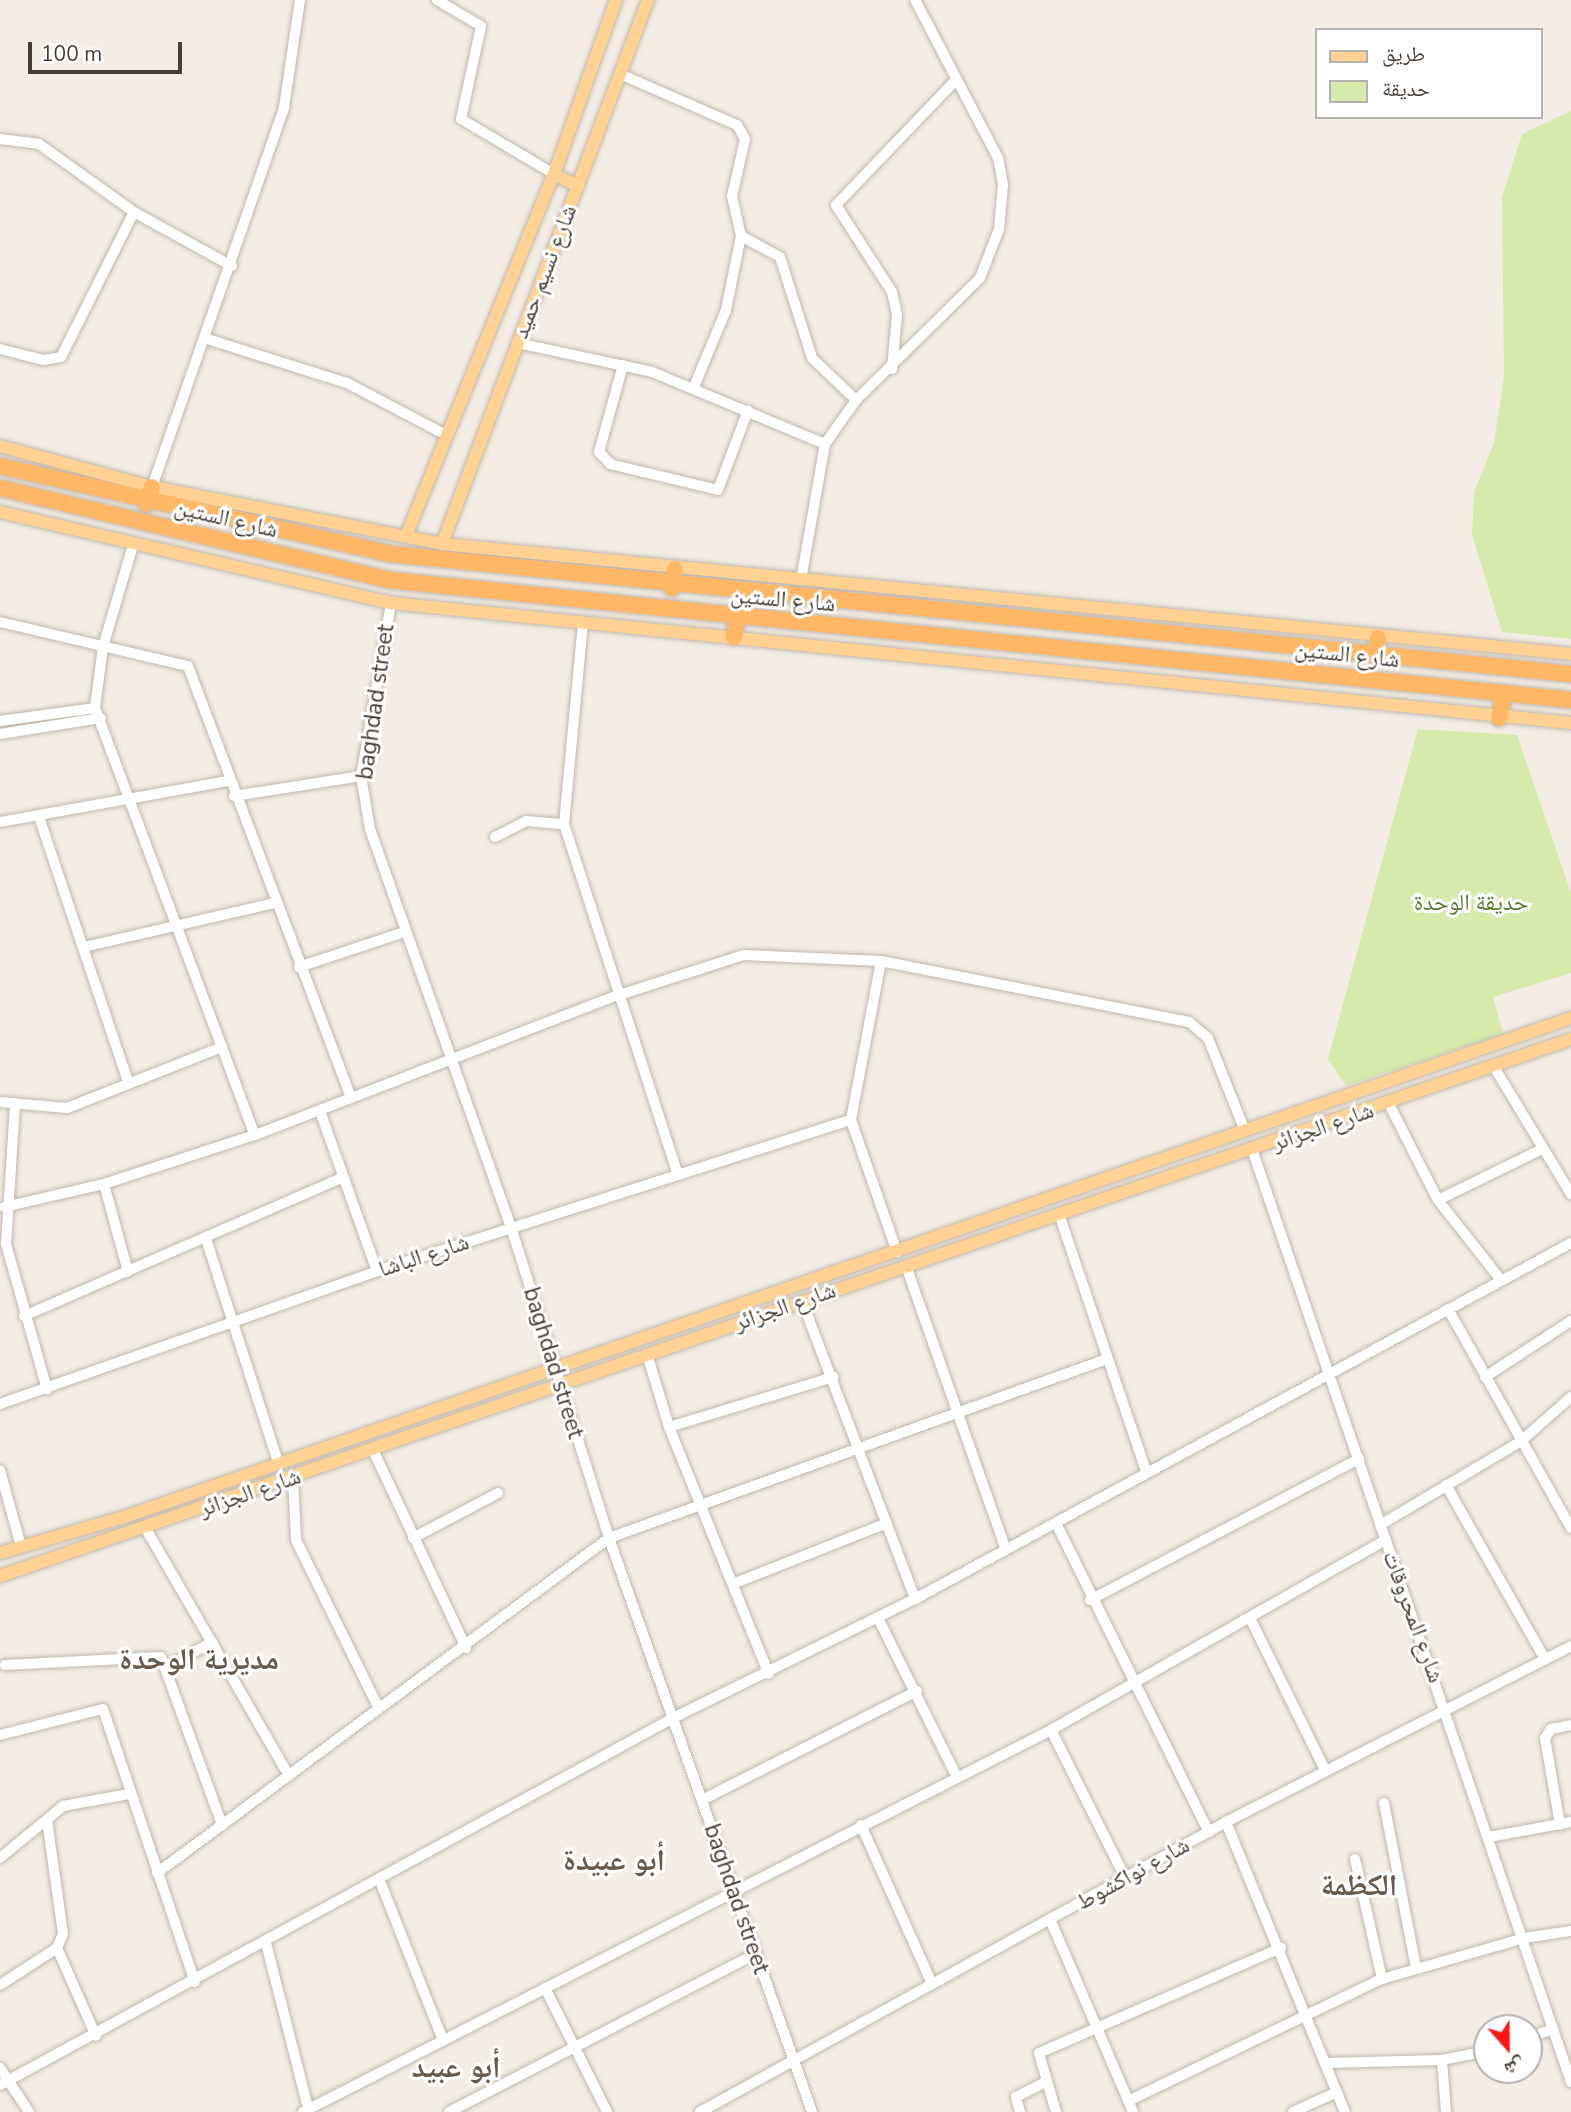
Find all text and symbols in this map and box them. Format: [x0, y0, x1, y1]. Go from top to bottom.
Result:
scale bar [32, 28, 186, 72]
legend [1316, 28, 1543, 119]
text: 100 m [41, 40, 102, 68]
text: طريق [1382, 40, 1425, 68]
text: حديقة [1382, 75, 1430, 103]
street label: شارع نسيم حميد [507, 201, 583, 343]
street label: شارع الستين [172, 494, 280, 544]
street label: شارع الستين [729, 582, 837, 618]
street label: baghdad street [351, 623, 401, 781]
street label: شارع الستين [1293, 636, 1401, 674]
park label: حديقة الوحدة [1414, 889, 1528, 917]
street label: شارع الجزائر [1269, 1097, 1377, 1157]
street label: شارع الباشا [375, 1228, 473, 1284]
street label: شارع الجزائر [731, 1277, 839, 1337]
street label: baghdad street [517, 1284, 589, 1442]
street label: شارع الجزائر [196, 1463, 304, 1523]
street label: شارع المحروقات [1376, 1547, 1450, 1687]
district label: مديرية الوحدة [119, 1642, 279, 1678]
street label: baghdad street [697, 1820, 775, 1978]
street label: شارع نواكشوط [1071, 1832, 1195, 1916]
district label: أبو عبيدة [563, 1843, 665, 1879]
district label: الكظمة [1321, 1868, 1397, 1904]
north arrow [1473, 2014, 1543, 2084]
district label: أبو عبيد [411, 2050, 501, 2086]
text: ش [1501, 2051, 1529, 2082]

